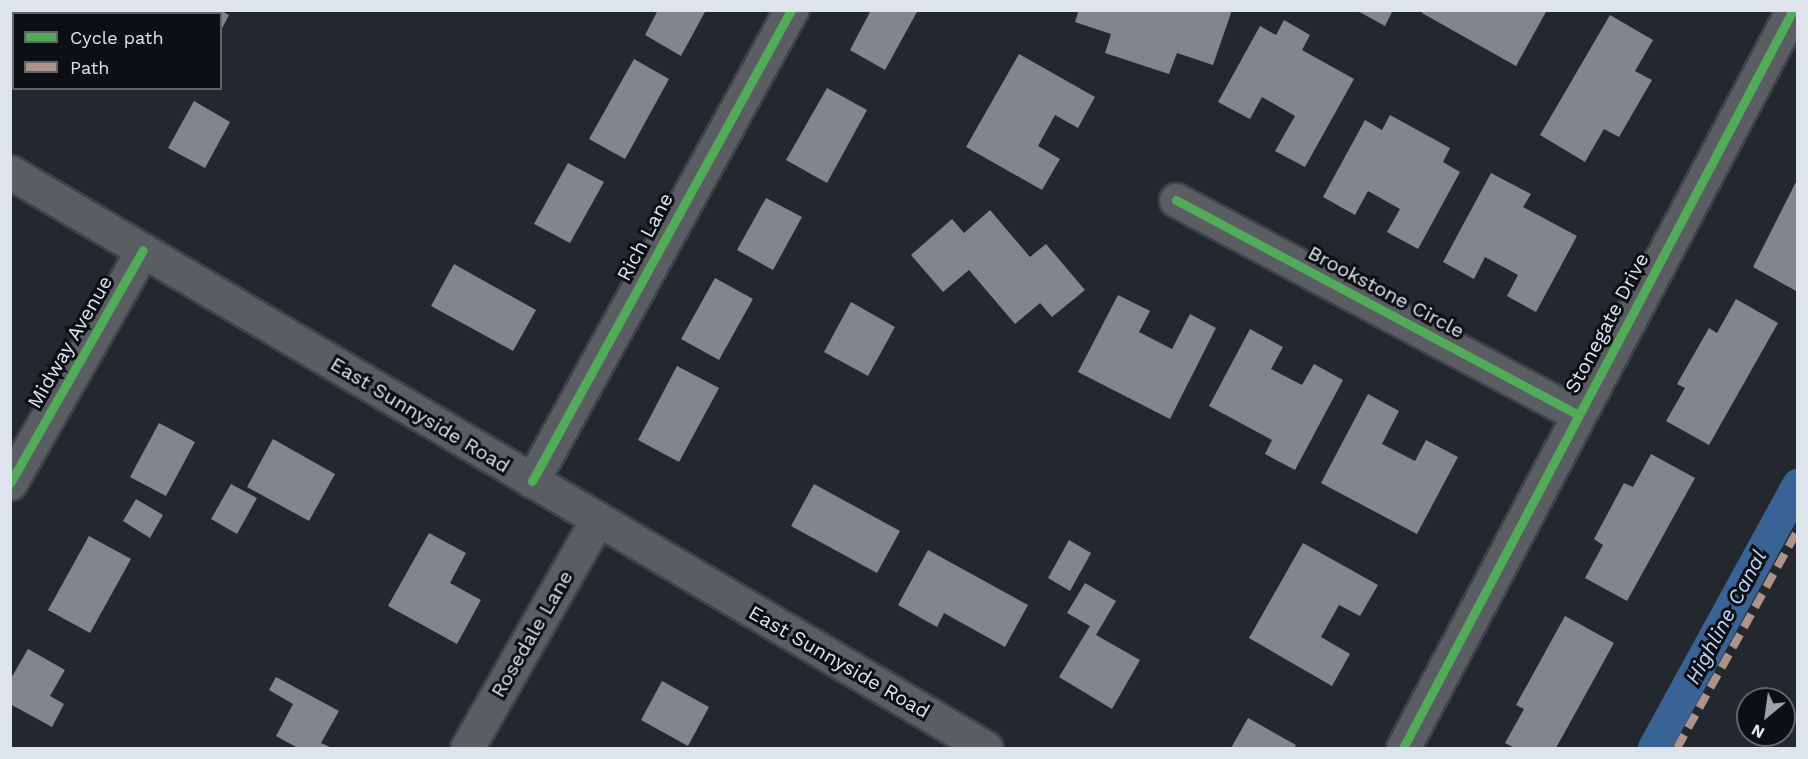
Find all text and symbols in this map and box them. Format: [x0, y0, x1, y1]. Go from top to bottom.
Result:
legend [12, 12, 222, 90]
text: Cycle path [70, 27, 164, 48]
text: Path [70, 57, 110, 78]
street label: Rich Lane [612, 189, 678, 285]
street label: Brookstone Circle [1304, 241, 1468, 343]
street label: Stonegate Drive [1560, 249, 1654, 397]
street label: Midway Avenue [22, 271, 118, 413]
street label: East Sunnyside Road [326, 352, 514, 478]
water label: Highline Canal [1680, 546, 1772, 688]
street label: Rosedale Lane [486, 566, 578, 702]
street label: East Sunnyside Road [744, 600, 934, 724]
north arrow [1736, 687, 1796, 747]
text: N [1748, 720, 1768, 743]

